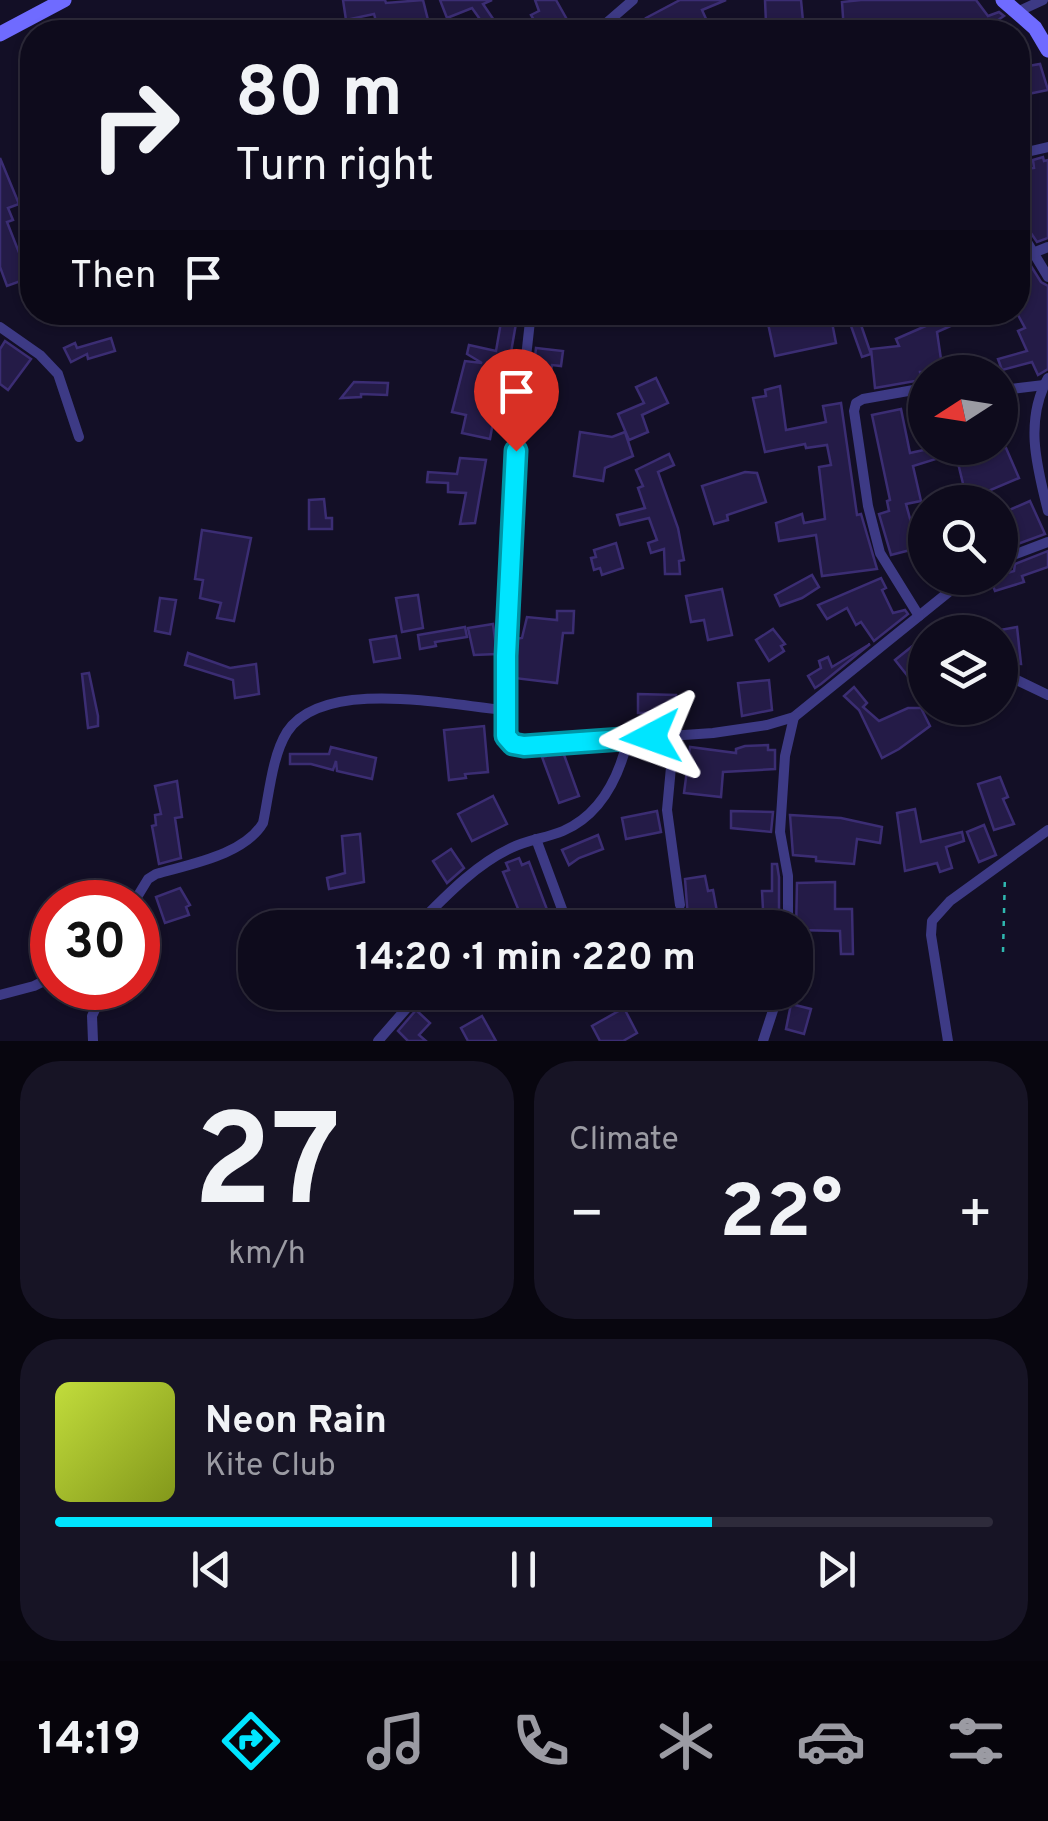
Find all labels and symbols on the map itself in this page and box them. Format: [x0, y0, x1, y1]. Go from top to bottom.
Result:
pin [474, 349, 559, 452]
north arrow [908, 355, 1018, 465]
position arrow [599, 685, 703, 789]
speed limit sign: 30 [30, 880, 160, 1010]

